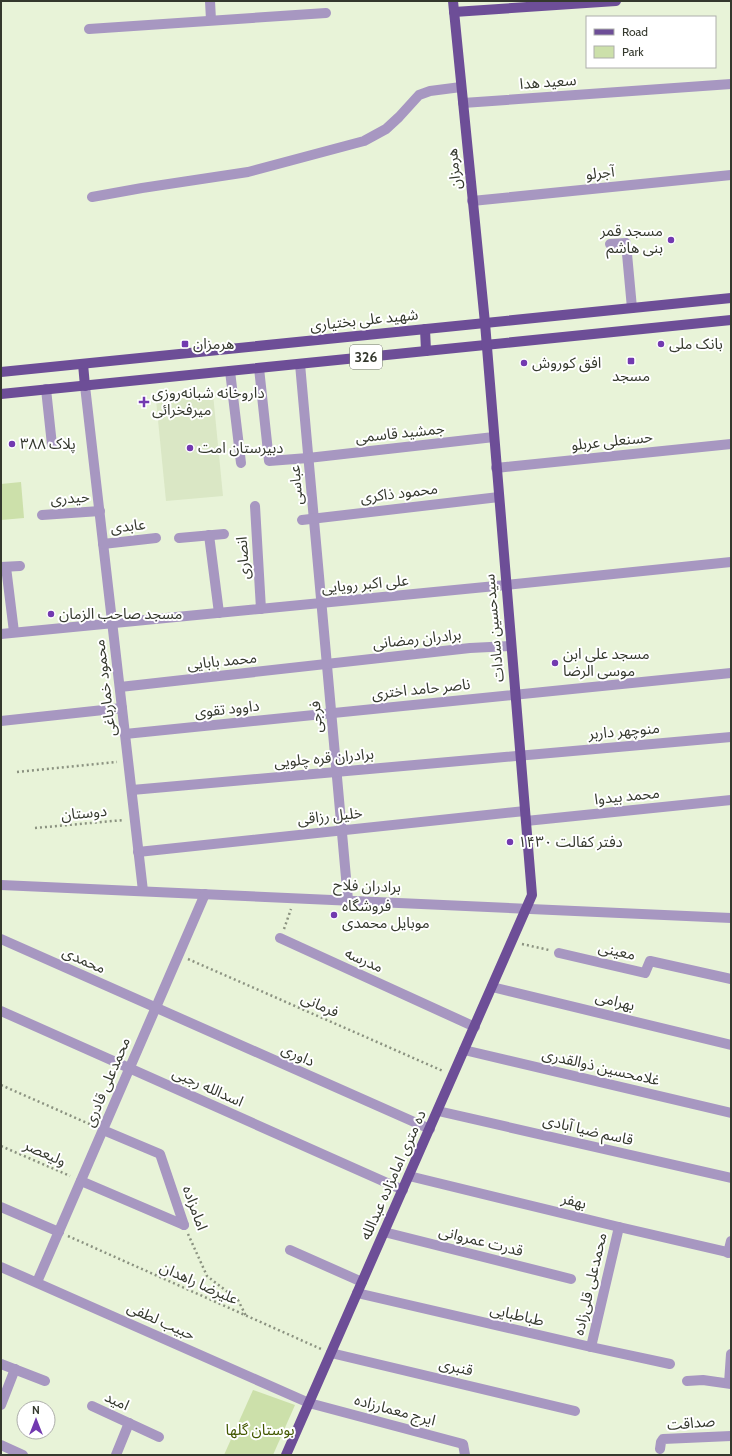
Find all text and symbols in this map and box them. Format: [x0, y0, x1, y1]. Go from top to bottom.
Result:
legend [586, 16, 716, 68]
text: Road [622, 24, 648, 39]
text: Park [622, 44, 644, 59]
street label: سعید هدا [519, 71, 577, 93]
street label: هرمزان [443, 148, 465, 190]
street label: آجرلو [585, 162, 616, 183]
place label: مسجد قمر بنی هاشم [599, 222, 663, 259]
marker: مسجد قمر بنی هاشم [666, 235, 676, 245]
street label: شهید علی بختیاری [309, 305, 419, 335]
place label: هرمزان [193, 335, 234, 353]
place label: بانک ملی [669, 335, 723, 353]
marker: هرمزان [180, 339, 190, 349]
marker: بانک ملی [656, 339, 666, 349]
road number: 326 [350, 345, 382, 369]
place label: افق کوروش [532, 354, 601, 373]
marker: مسجد [626, 356, 636, 366]
marker: افق کوروش [519, 358, 529, 368]
place label: مسجد [612, 367, 650, 385]
place label: داروخانه شبانه‌روزی میرفخرائی [152, 384, 265, 419]
marker: داروخانه شبانه‌روزی میرفخرائی [139, 397, 149, 407]
street label: جمشید قاسمی [354, 419, 446, 447]
street label: حسنعلی عربلو [570, 428, 654, 454]
place label: پلاک ۳۸۸ [20, 435, 76, 454]
marker: پلاک ۳۸۸ [7, 439, 17, 449]
place label: دبیرستان امت [198, 439, 284, 457]
marker: دبیرستان امت [185, 443, 195, 453]
street label: عباسی [285, 464, 307, 506]
street label: محمود ذاکری [359, 479, 439, 507]
street label: حیدری [50, 488, 90, 508]
street label: عابدی [109, 515, 147, 537]
street label: انصاری [233, 536, 253, 580]
street label: علی اکبر رویایی [321, 571, 410, 597]
street label: سیدحسین سادات [480, 573, 508, 683]
place label: مسجد صاحب الزمان [59, 605, 182, 623]
marker: مسجد صاحب الزمان [46, 609, 56, 619]
street label: برادران رمضانی [372, 625, 462, 653]
street label: محمود خمارباغی [90, 638, 120, 738]
place label: مسجد علی ابن موسی الرضا [563, 645, 650, 680]
street label: محمد بابایی [186, 648, 258, 674]
marker: مسجد علی ابن موسی الرضا [550, 658, 560, 668]
street label: ناصر حامد اختری [371, 675, 471, 703]
street label: داوود تقوی [194, 697, 260, 721]
street label: فرجی [306, 700, 326, 734]
street label: منوچهر داربر [587, 719, 661, 744]
street label: برادران قره چلویی [273, 745, 375, 772]
street label: محمد بیدوا [594, 784, 660, 808]
street label: دوستان [60, 802, 108, 824]
street label: خلیل رزاقی [297, 804, 364, 828]
place label: دفتر کفالت ۱۴۳۰ [518, 833, 623, 851]
marker: دفتر کفالت ۱۴۳۰ [505, 837, 515, 847]
street label: برادران فلاح [333, 876, 401, 899]
place label: فروشگاه موبایل محمدی [342, 897, 430, 932]
marker: فروشگاه موبایل محمدی [329, 910, 339, 920]
street label: معینی [597, 938, 637, 964]
street label: محمدی [60, 943, 108, 977]
street label: مدرسه [342, 944, 386, 976]
street label: بهرامی [594, 987, 636, 1015]
street label: فرمانی [298, 989, 342, 1021]
street label: محمدعلی قادری [80, 1034, 134, 1130]
street label: داوری [279, 1040, 317, 1070]
street label: غلامحسین ذوالقدری [540, 1045, 662, 1089]
street label: اسدالله رجبی [170, 1063, 246, 1111]
street label: ده متری امامزاده عبدالله [356, 1107, 430, 1243]
street label: قاسم ضیا آبادی [541, 1111, 635, 1151]
street label: ولیعصر [20, 1135, 69, 1170]
street label: امامزاده [179, 1183, 211, 1233]
street label: بهفر [559, 1189, 588, 1213]
street label: قدرت عمروانی [437, 1222, 525, 1260]
street label: محمدعلی قلی‌زاده [569, 1231, 611, 1337]
street label: علیرضا راهدان [157, 1258, 241, 1308]
street label: حبیب لطفی [124, 1298, 198, 1344]
street label: طباطبایی [488, 1300, 546, 1330]
street label: قنبری [437, 1354, 475, 1380]
street label: امید [102, 1388, 132, 1414]
street label: ایرج معمارزاده [352, 1391, 437, 1432]
north arrow [16, 1400, 56, 1440]
text: N [32, 1403, 40, 1417]
street label: صداقت [666, 1412, 716, 1434]
park label: بوستان گلها [225, 1421, 295, 1439]

